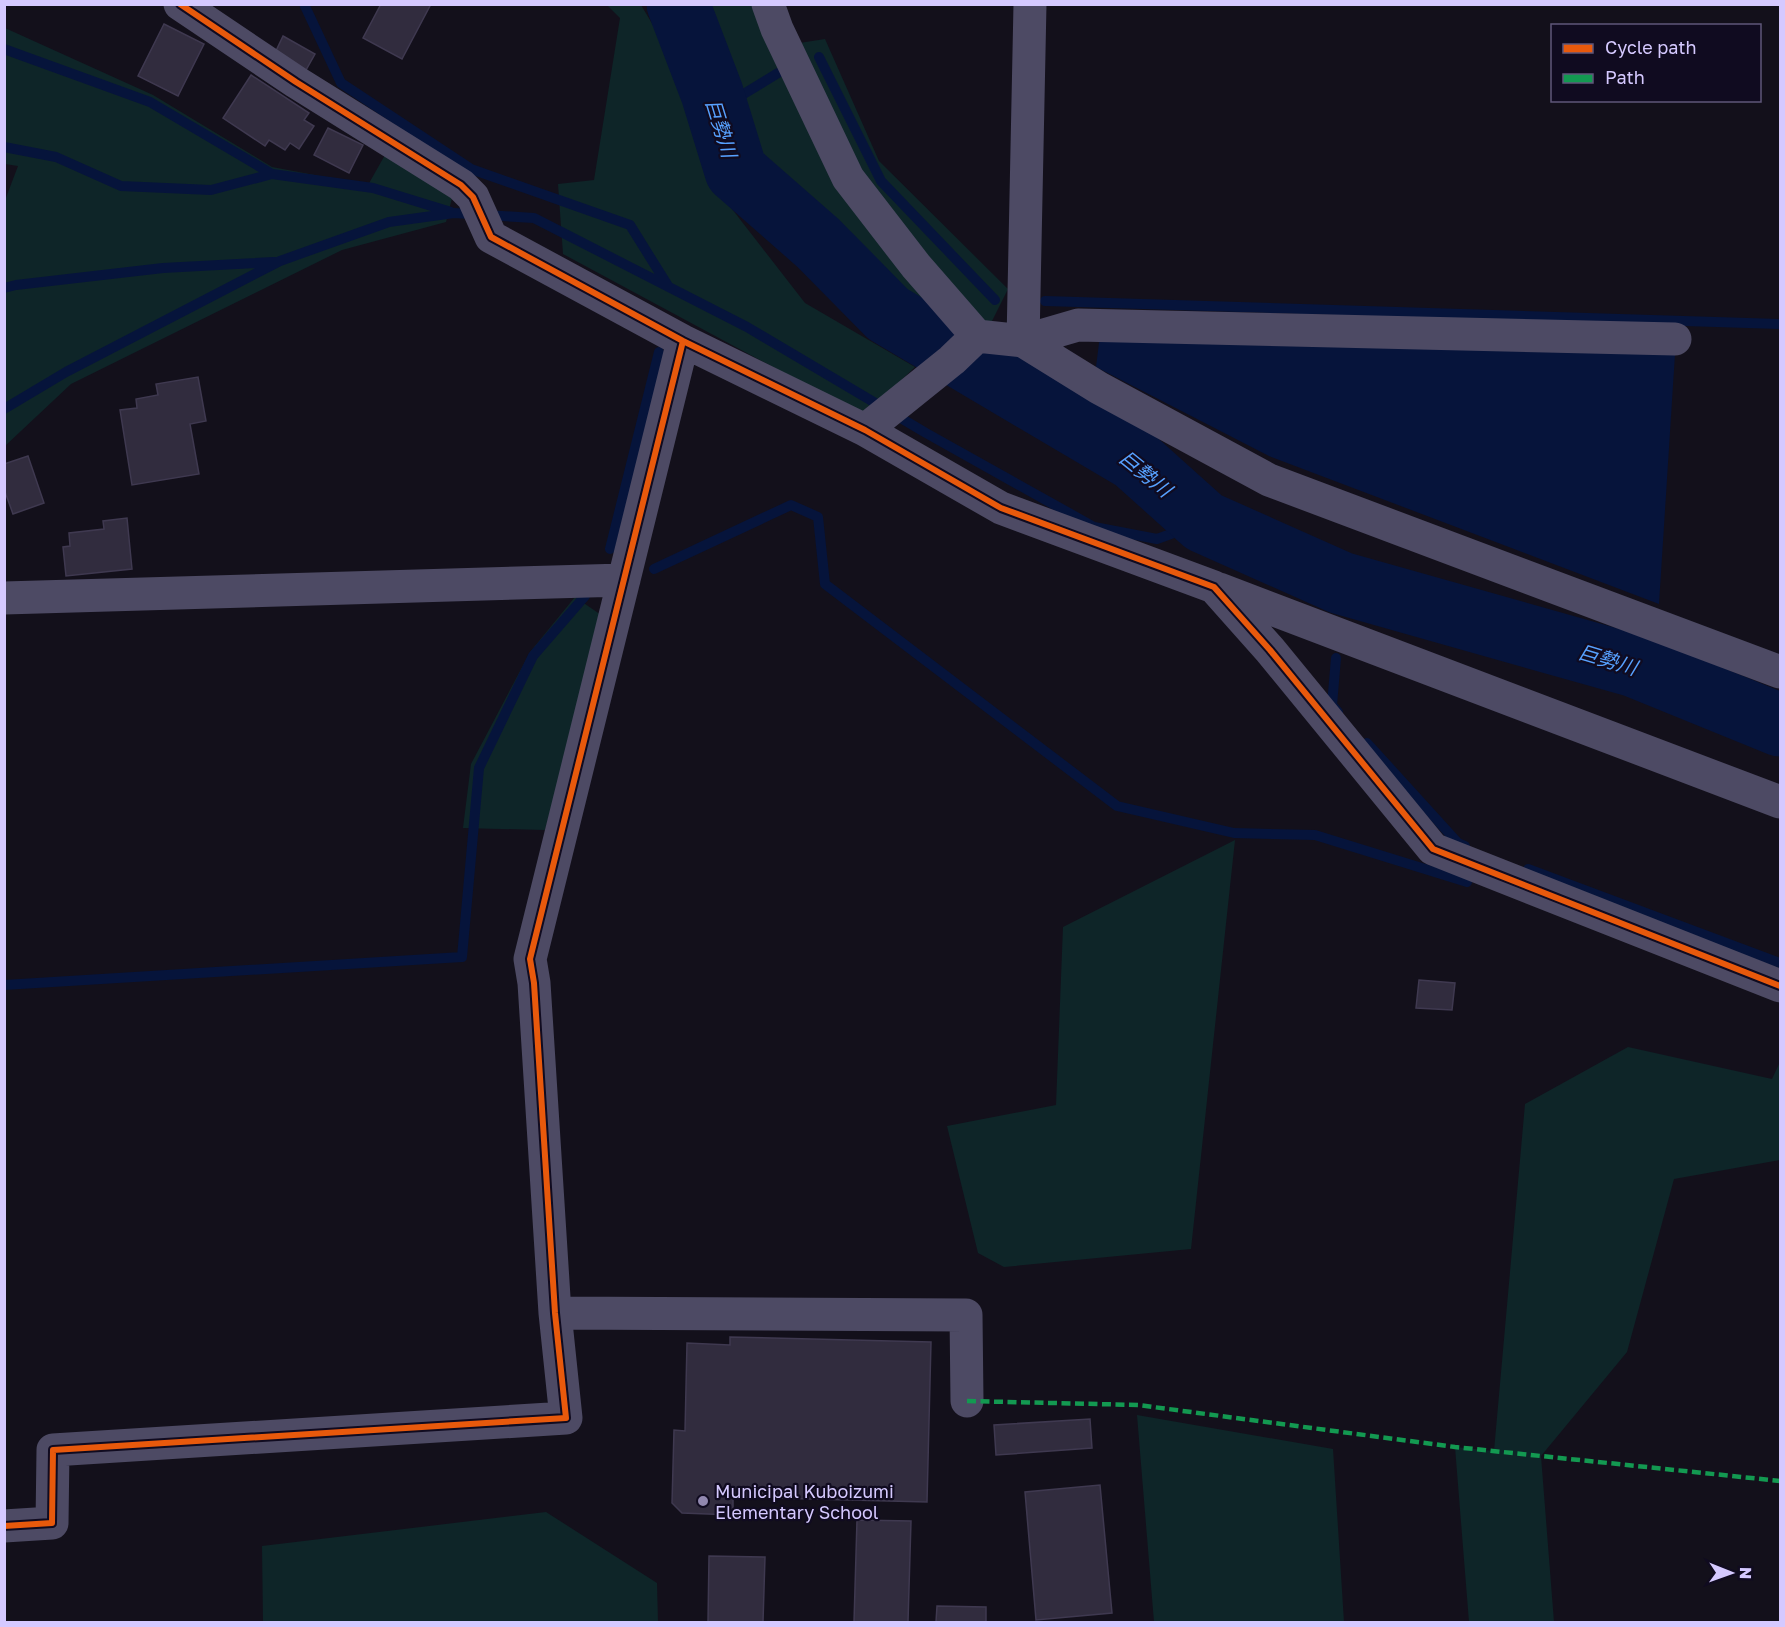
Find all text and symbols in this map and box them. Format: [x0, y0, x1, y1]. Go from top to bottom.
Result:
legend [1551, 24, 1761, 102]
text: Cycle path [1605, 36, 1697, 58]
text: Path [1605, 66, 1645, 88]
water label: 巨勢川 [702, 96, 743, 162]
water label: 巨勢川 [1115, 445, 1178, 502]
water label: 巨勢川 [1576, 639, 1642, 680]
place label: Municipal Kuboizumi Elementary School [715, 1480, 894, 1523]
marker: Municipal Kuboizumi Elementary School [696, 1494, 710, 1508]
north arrow [1701, 1543, 1761, 1603]
text: N [1736, 1567, 1756, 1580]

